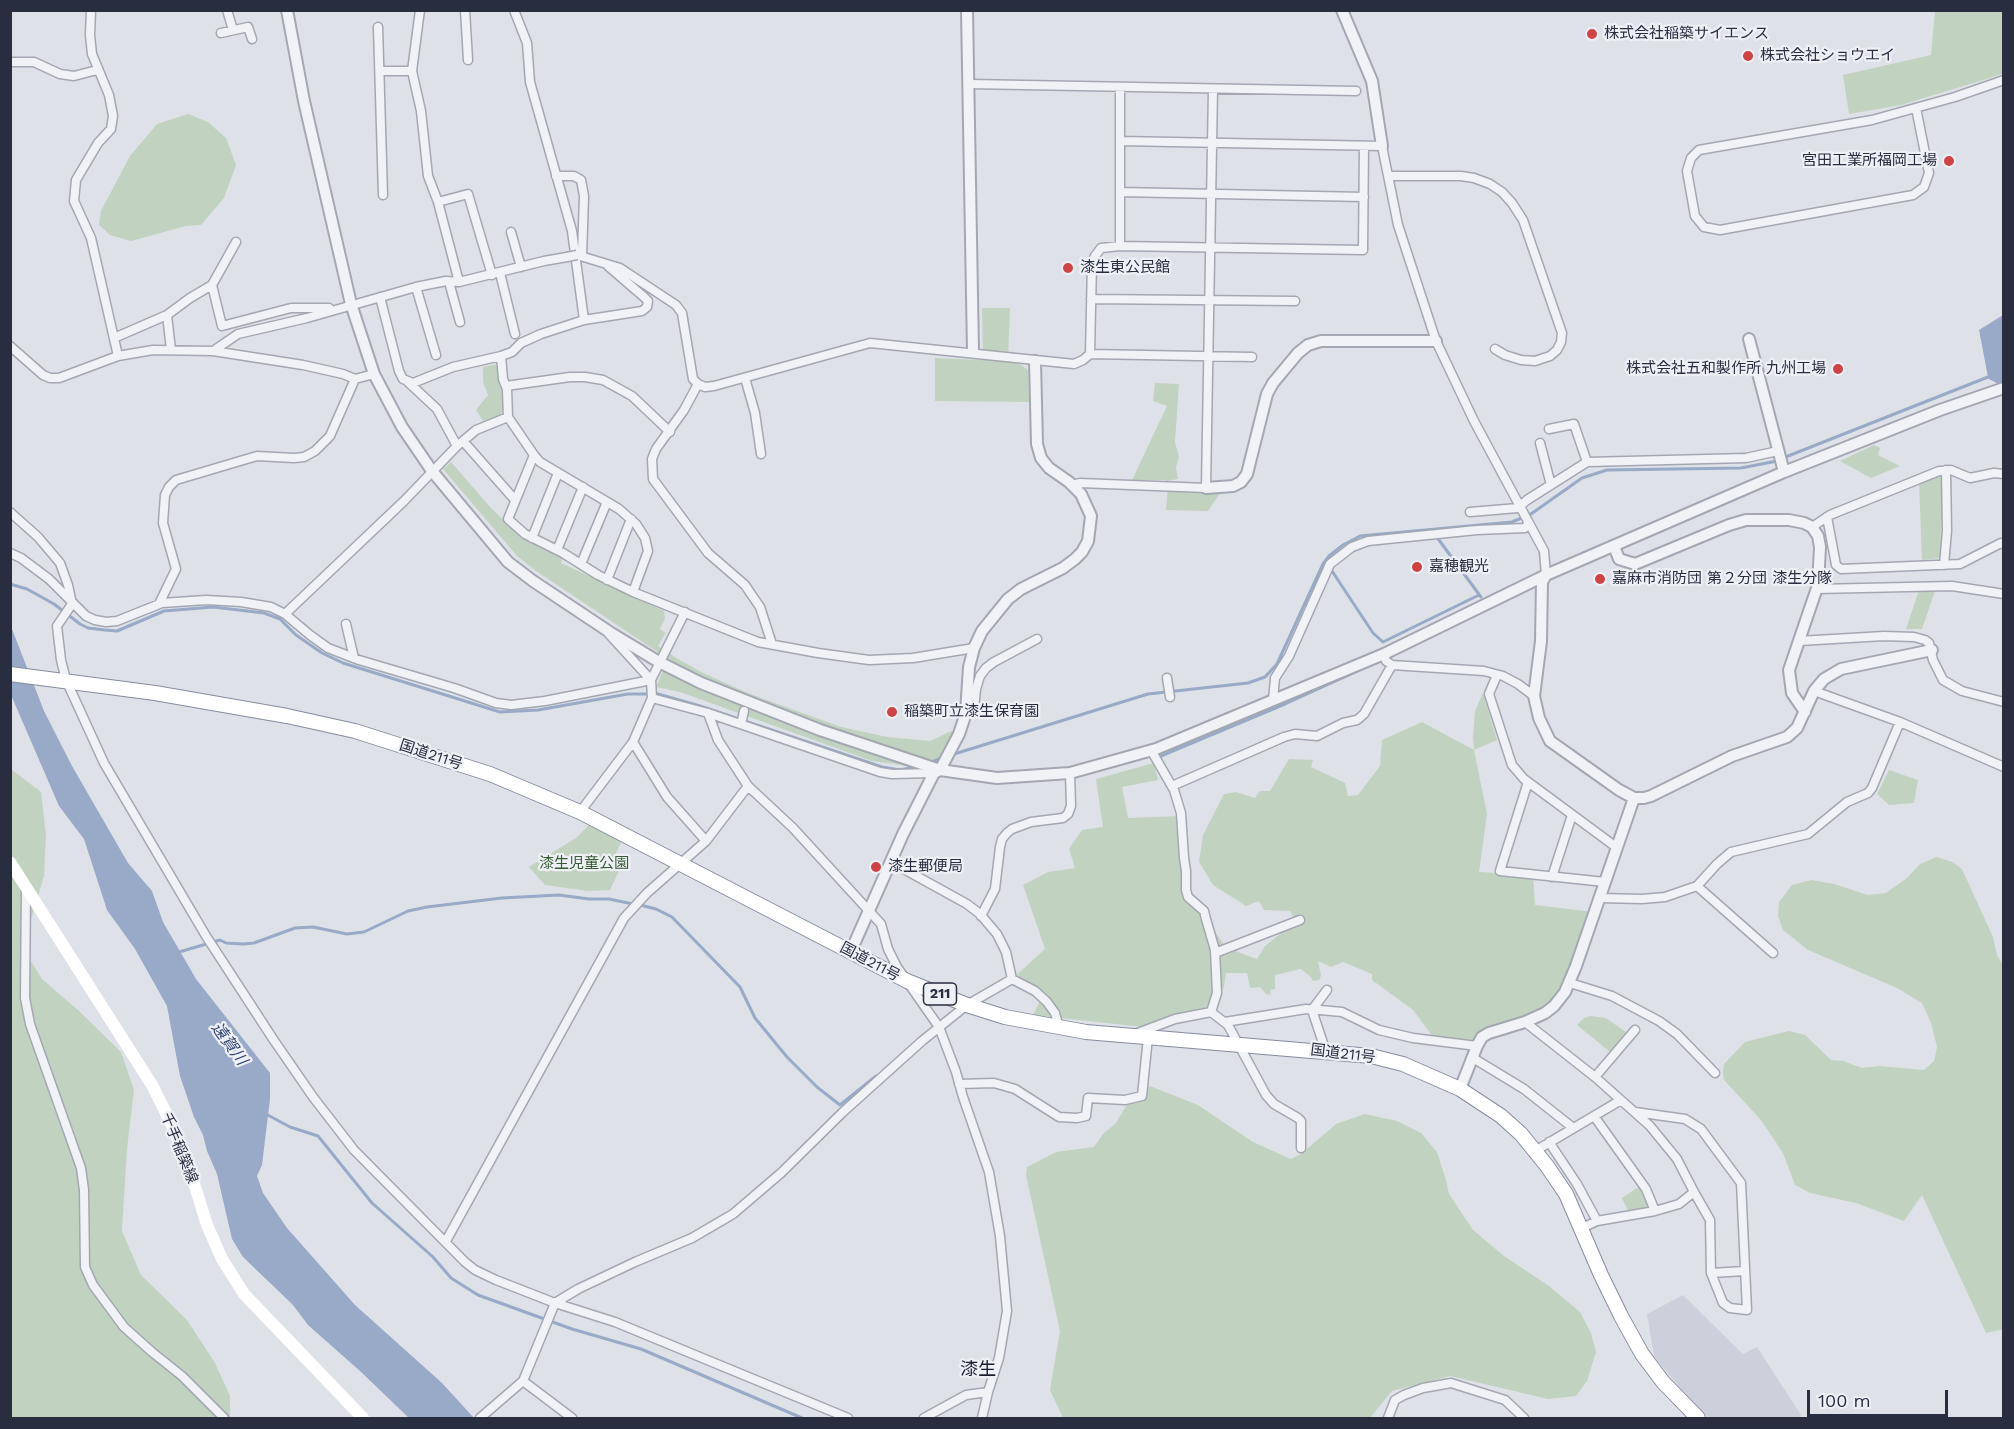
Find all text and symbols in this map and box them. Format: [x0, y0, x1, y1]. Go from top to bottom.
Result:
place label: 株式会社稲築サイエンス [1604, 25, 1769, 43]
marker: 株式会社稲築サイエンス [1585, 27, 1599, 41]
place label: 株式会社ショウエイ [1760, 47, 1895, 65]
marker: 株式会社ショウエイ [1741, 49, 1755, 63]
place label: 宮田工業所福岡工場 [1802, 152, 1937, 170]
marker: 宮田工業所福岡工場 [1942, 154, 1956, 168]
place label: 漆生東公民館 [1080, 259, 1170, 277]
marker: 漆生東公民館 [1061, 261, 1075, 275]
place label: 株式会社五和製作所 九州工場 [1626, 360, 1826, 378]
marker: 株式会社五和製作所 九州工場 [1831, 362, 1845, 376]
place label: 嘉穂観光 [1429, 558, 1489, 576]
marker: 嘉穂観光 [1410, 560, 1424, 574]
place label: 嘉麻市消防団 第２分団 漆生分隊 [1612, 570, 1832, 588]
marker: 嘉麻市消防団 第２分団 漆生分隊 [1593, 572, 1607, 586]
place label: 稲築町立漆生保育園 [904, 703, 1039, 721]
marker: 稲築町立漆生保育園 [885, 705, 899, 719]
street label: 国道211号 [397, 736, 465, 774]
park label: 漆生児童公園 [539, 855, 629, 873]
place label: 漆生郵便局 [888, 858, 963, 876]
marker: 漆生郵便局 [869, 860, 883, 874]
street label: 国道211号 [837, 939, 903, 985]
road number: 211 [924, 983, 956, 1005]
water label: 遠賀川 [207, 1019, 251, 1069]
street label: 国道211号 [1309, 1041, 1377, 1067]
street label: 千手稲築線 [157, 1110, 201, 1186]
district label: 漆生 [960, 1359, 996, 1381]
scale bar [1810, 1378, 1951, 1416]
text: 100 m [1818, 1390, 1871, 1411]

